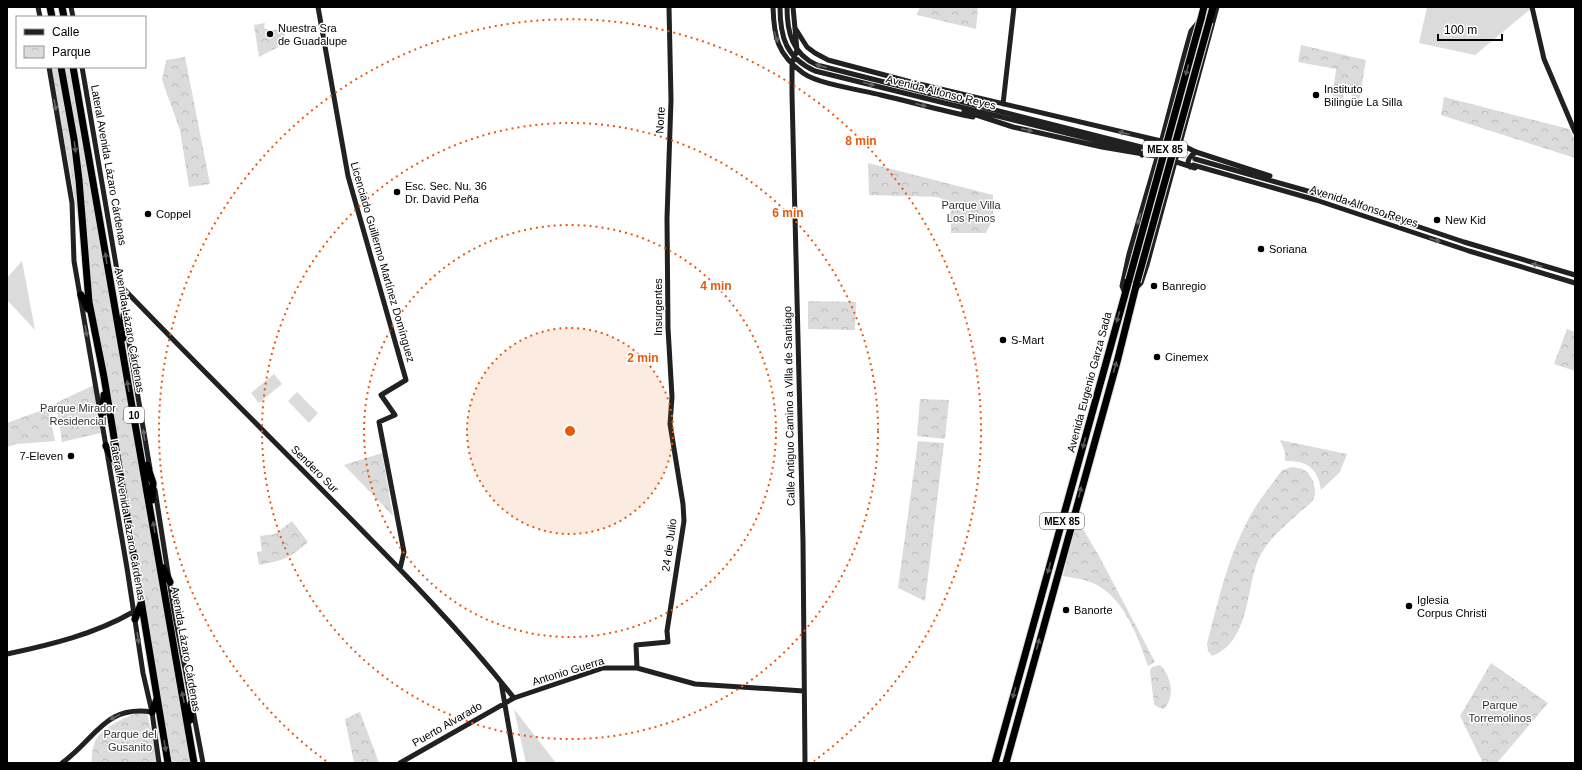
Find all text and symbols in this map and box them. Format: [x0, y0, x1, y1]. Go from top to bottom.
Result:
legend [16, 16, 146, 68]
scale bar [1438, 16, 1502, 42]
place label: Nuestra Sra de Guadalupe [278, 22, 347, 47]
text: 100 m [1444, 23, 1477, 37]
text: Calle [52, 25, 80, 39]
marker: Nuestra Sra de Guadalupe [265, 29, 275, 39]
one-way arrow [773, 32, 779, 44]
text: Parque [52, 45, 91, 59]
one-way arrow [815, 63, 827, 69]
one-way arrow [1183, 64, 1189, 76]
street label: Avenida Alfonso Reyes [885, 73, 998, 112]
one-way arrow [863, 81, 875, 87]
place label: Instituto Bilingüe La Silla [1324, 83, 1403, 108]
street label: Lateral Avenida Lázaro Cárdenas [89, 84, 129, 247]
marker: Instituto Bilingüe La Silla [1311, 90, 1321, 100]
one-way arrow [52, 99, 58, 112]
one-way arrow [915, 102, 927, 108]
street label: Norte [653, 106, 667, 134]
one-way arrow [1021, 128, 1033, 134]
one-way arrow [1118, 130, 1130, 136]
text: 8 min [845, 134, 877, 148]
one-way arrow [72, 141, 79, 153]
road number: MEX 85 [1143, 141, 1187, 157]
street label: Licenciado Guillermo Martínez Domínguez [349, 160, 417, 364]
place label: Esc. Sec. Nu. 36 Dr. David Peña [405, 180, 487, 205]
street label: Avenida Alfonso Reyes [1308, 183, 1420, 229]
marker: Esc. Sec. Nu. 36 Dr. David Peña [392, 187, 402, 197]
park label: Parque Villa Los Pinos [941, 199, 1001, 224]
text: 6 min [772, 206, 804, 220]
place label: Coppel [156, 208, 191, 220]
marker: Coppel [143, 209, 153, 219]
one-way arrow [1136, 214, 1142, 226]
place label: New Kid [1445, 214, 1486, 226]
marker: New Kid [1432, 215, 1442, 225]
one-way arrow [1430, 237, 1442, 243]
place label: Soriana [1269, 243, 1308, 255]
marker: Soriana [1256, 244, 1266, 254]
one-way arrow [103, 252, 109, 264]
one-way arrow [1531, 262, 1543, 268]
street label: Avenida Lázaro Cárdenas [113, 266, 147, 394]
street label: Insurgentes [652, 278, 664, 336]
text: 4 min [700, 279, 732, 293]
place label: Banregio [1162, 280, 1206, 292]
marker: Banregio [1149, 281, 1159, 291]
street label: Calle Antiguo Camino a Villa de Santiago [781, 306, 797, 506]
street label: Avenida Eugenio Garza Sada [1064, 310, 1114, 453]
one-way arrow [1115, 311, 1121, 323]
one-way arrow [83, 325, 89, 337]
place label: S-Mart [1011, 334, 1044, 346]
marker: S-Mart [998, 335, 1008, 345]
text: 2 min [627, 351, 659, 365]
place label: Cinemex [1165, 351, 1209, 363]
marker: Cinemex [1152, 352, 1162, 362]
one-way arrow [1112, 361, 1118, 373]
one-way arrow [125, 380, 131, 392]
park label: Parque Mirador Residencial [40, 402, 116, 427]
road number: 10 [124, 407, 144, 423]
centre of rings [563, 424, 577, 438]
one-way arrow [141, 429, 147, 441]
one-way arrow [1080, 436, 1086, 449]
street label: Lateral Avenida Lázaro Cárdenas [108, 439, 148, 602]
street label: Sendero Sur [289, 443, 341, 495]
place label: 7-Eleven [20, 450, 63, 462]
marker: 7-Eleven [66, 451, 76, 461]
one-way arrow [1077, 486, 1083, 498]
road number: MEX 85 [1040, 513, 1084, 529]
street label: 24 de Julio [659, 518, 679, 572]
one-way arrow [151, 521, 157, 534]
one-way arrow [1046, 562, 1052, 574]
street label: Avenida Lázaro Cárdenas [169, 585, 203, 713]
place label: Iglesia Corpus Christi [1417, 594, 1487, 619]
marker: Iglesia Corpus Christi [1404, 601, 1414, 611]
place label: Banorte [1074, 604, 1113, 616]
marker: Banorte [1061, 605, 1071, 615]
one-way arrow [135, 632, 141, 644]
one-way arrow [1035, 638, 1041, 650]
street label: Antonio Guerra [531, 654, 606, 688]
one-way arrow [1011, 687, 1017, 699]
one-way arrow [180, 691, 186, 703]
street label: Puerto Alvarado [410, 699, 484, 749]
park label: Parque Torremolinos [1469, 699, 1532, 724]
one-way arrow [109, 714, 121, 720]
park label: Parque del Gusanito [103, 728, 157, 753]
one-way arrow [162, 739, 168, 752]

